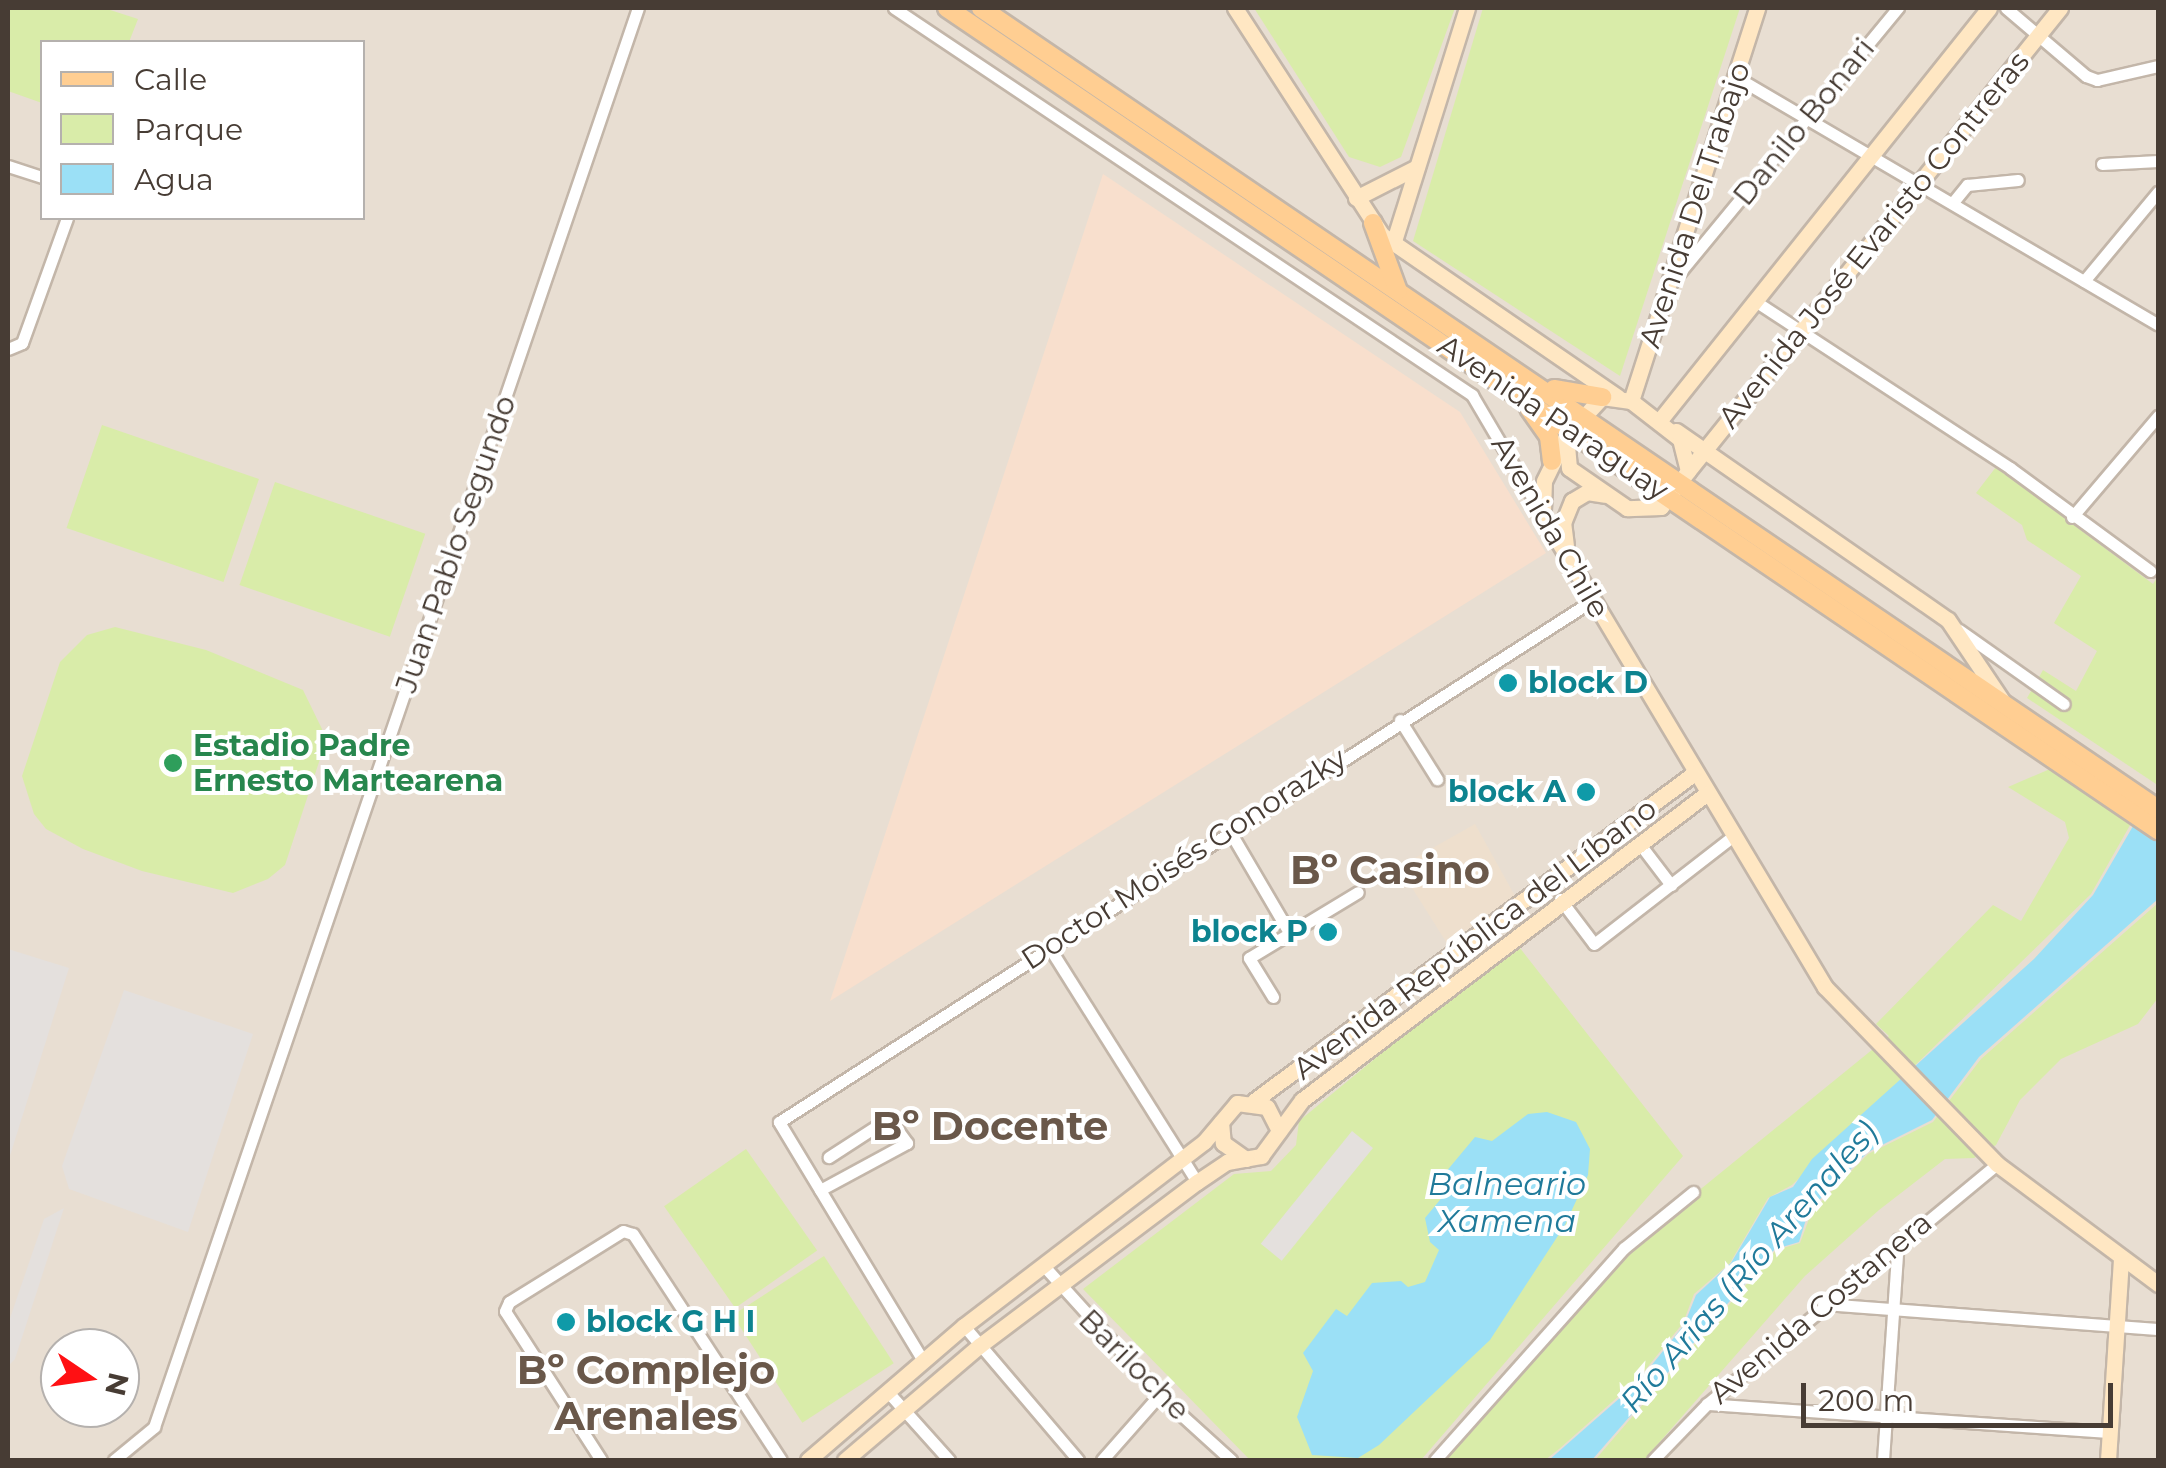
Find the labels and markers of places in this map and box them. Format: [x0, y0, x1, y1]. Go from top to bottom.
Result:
place label: block D [1528, 665, 1648, 701]
marker: block D [1497, 672, 1519, 694]
place label: Estadio Padre Ernesto Martearena [193, 728, 503, 798]
marker: Estadio Padre Ernesto Martearena [162, 752, 184, 774]
place label: block A [1448, 774, 1566, 810]
marker: block A [1575, 781, 1597, 803]
place label: block P [1191, 914, 1308, 950]
marker: block P [1317, 921, 1339, 943]
place label: block G H I [586, 1304, 755, 1340]
marker: block G H I [555, 1311, 577, 1333]

